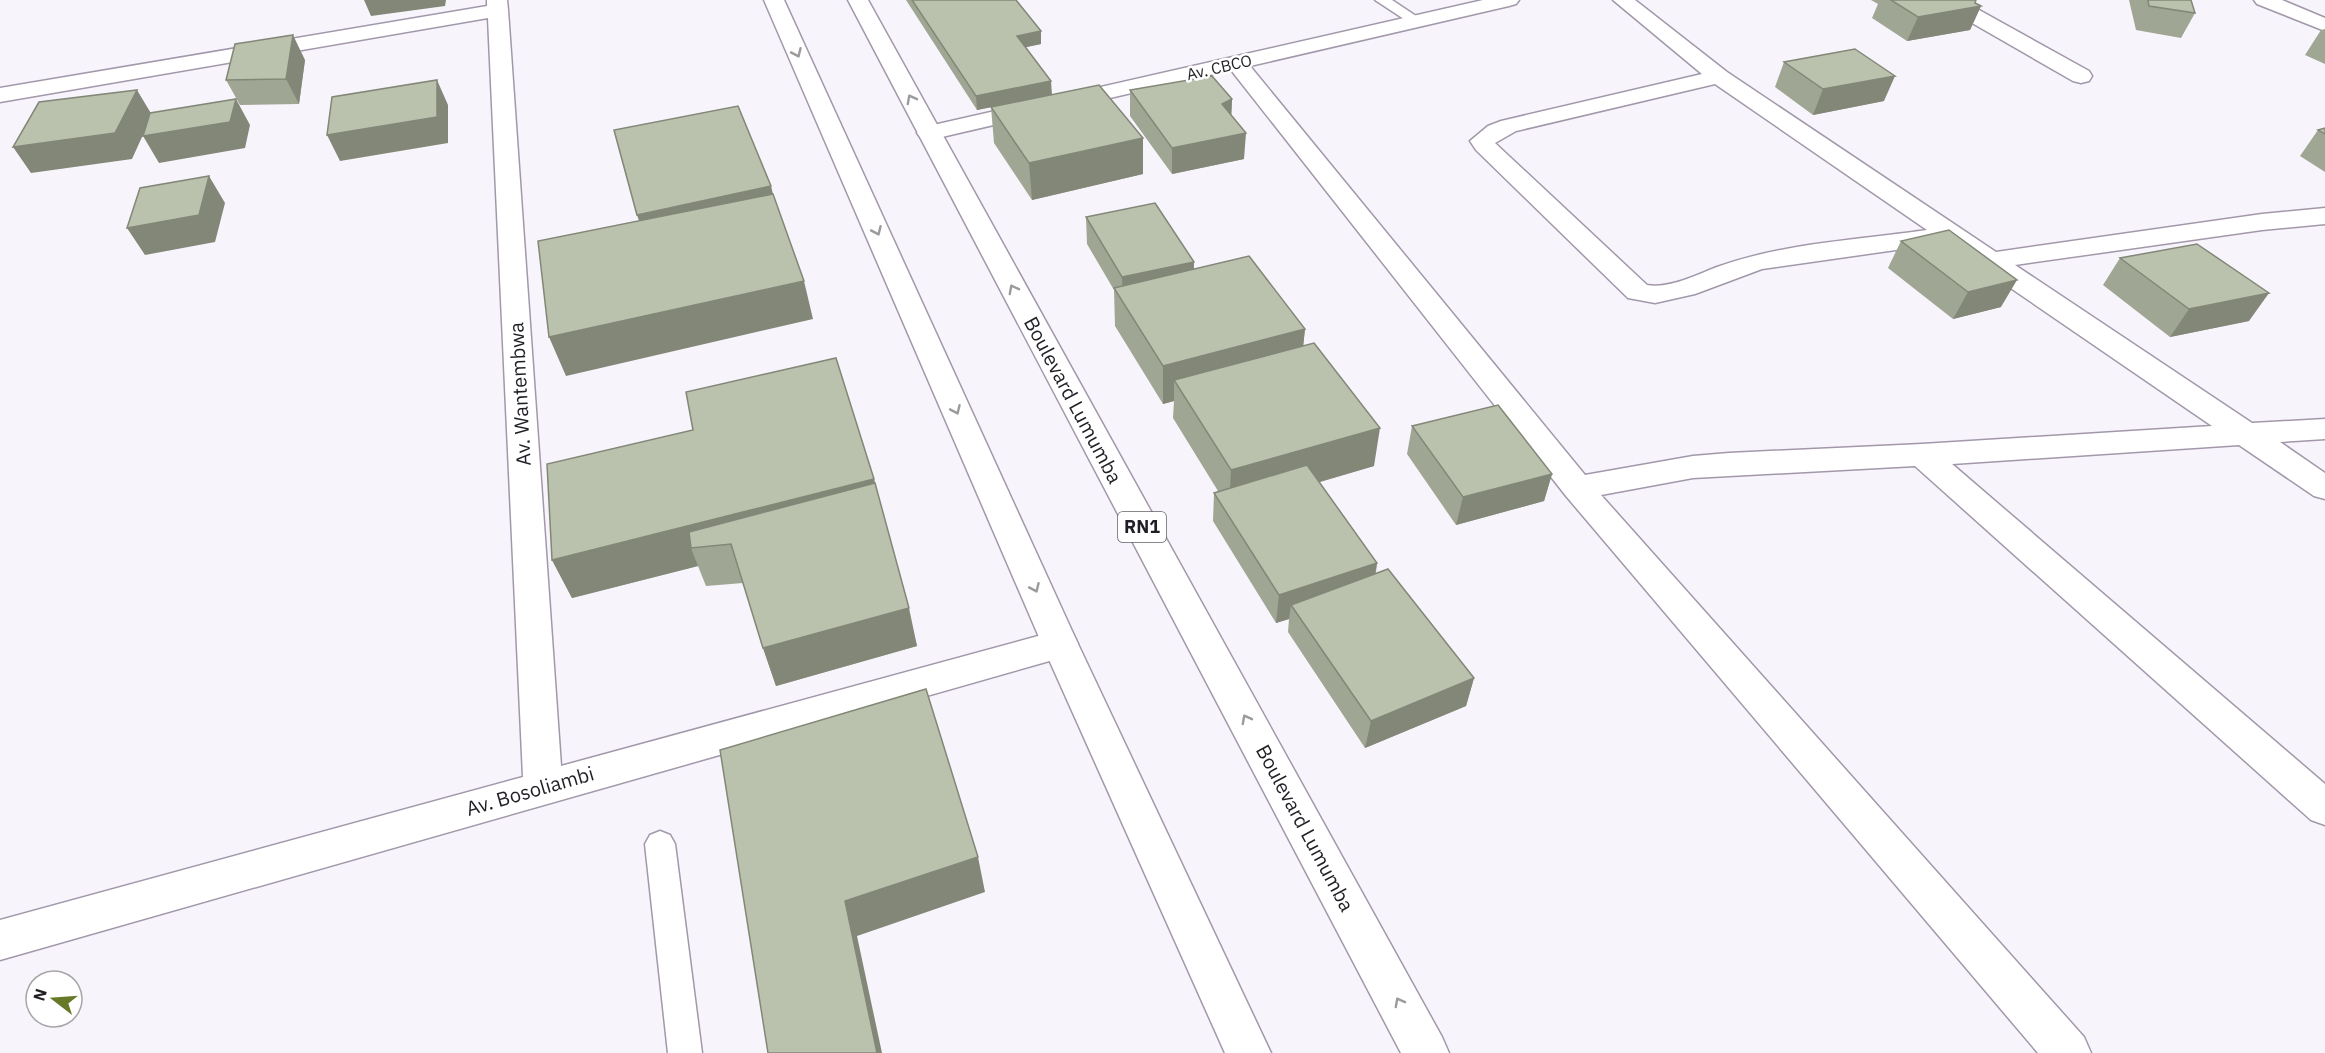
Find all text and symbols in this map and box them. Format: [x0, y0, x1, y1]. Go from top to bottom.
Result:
one-way arrow [790, 47, 802, 58]
street label: Av. CBCO [1184, 50, 1254, 84]
one-way arrow [907, 95, 918, 105]
one-way arrow [870, 225, 882, 236]
one-way arrow [1009, 285, 1020, 295]
street label: Boulevard Lumumba [1018, 312, 1129, 488]
street label: Av. Wantembwa [502, 321, 537, 467]
one-way arrow [949, 403, 961, 414]
road number: RN1 [1118, 512, 1166, 542]
one-way arrow [1028, 582, 1040, 593]
one-way arrow [1242, 715, 1253, 725]
street label: Boulevard Lumumba [1250, 740, 1361, 916]
street label: Av. Bosoliambi [463, 759, 597, 822]
north arrow [24, 969, 84, 1029]
text: N [28, 986, 51, 1003]
one-way arrow [1395, 997, 1406, 1008]

